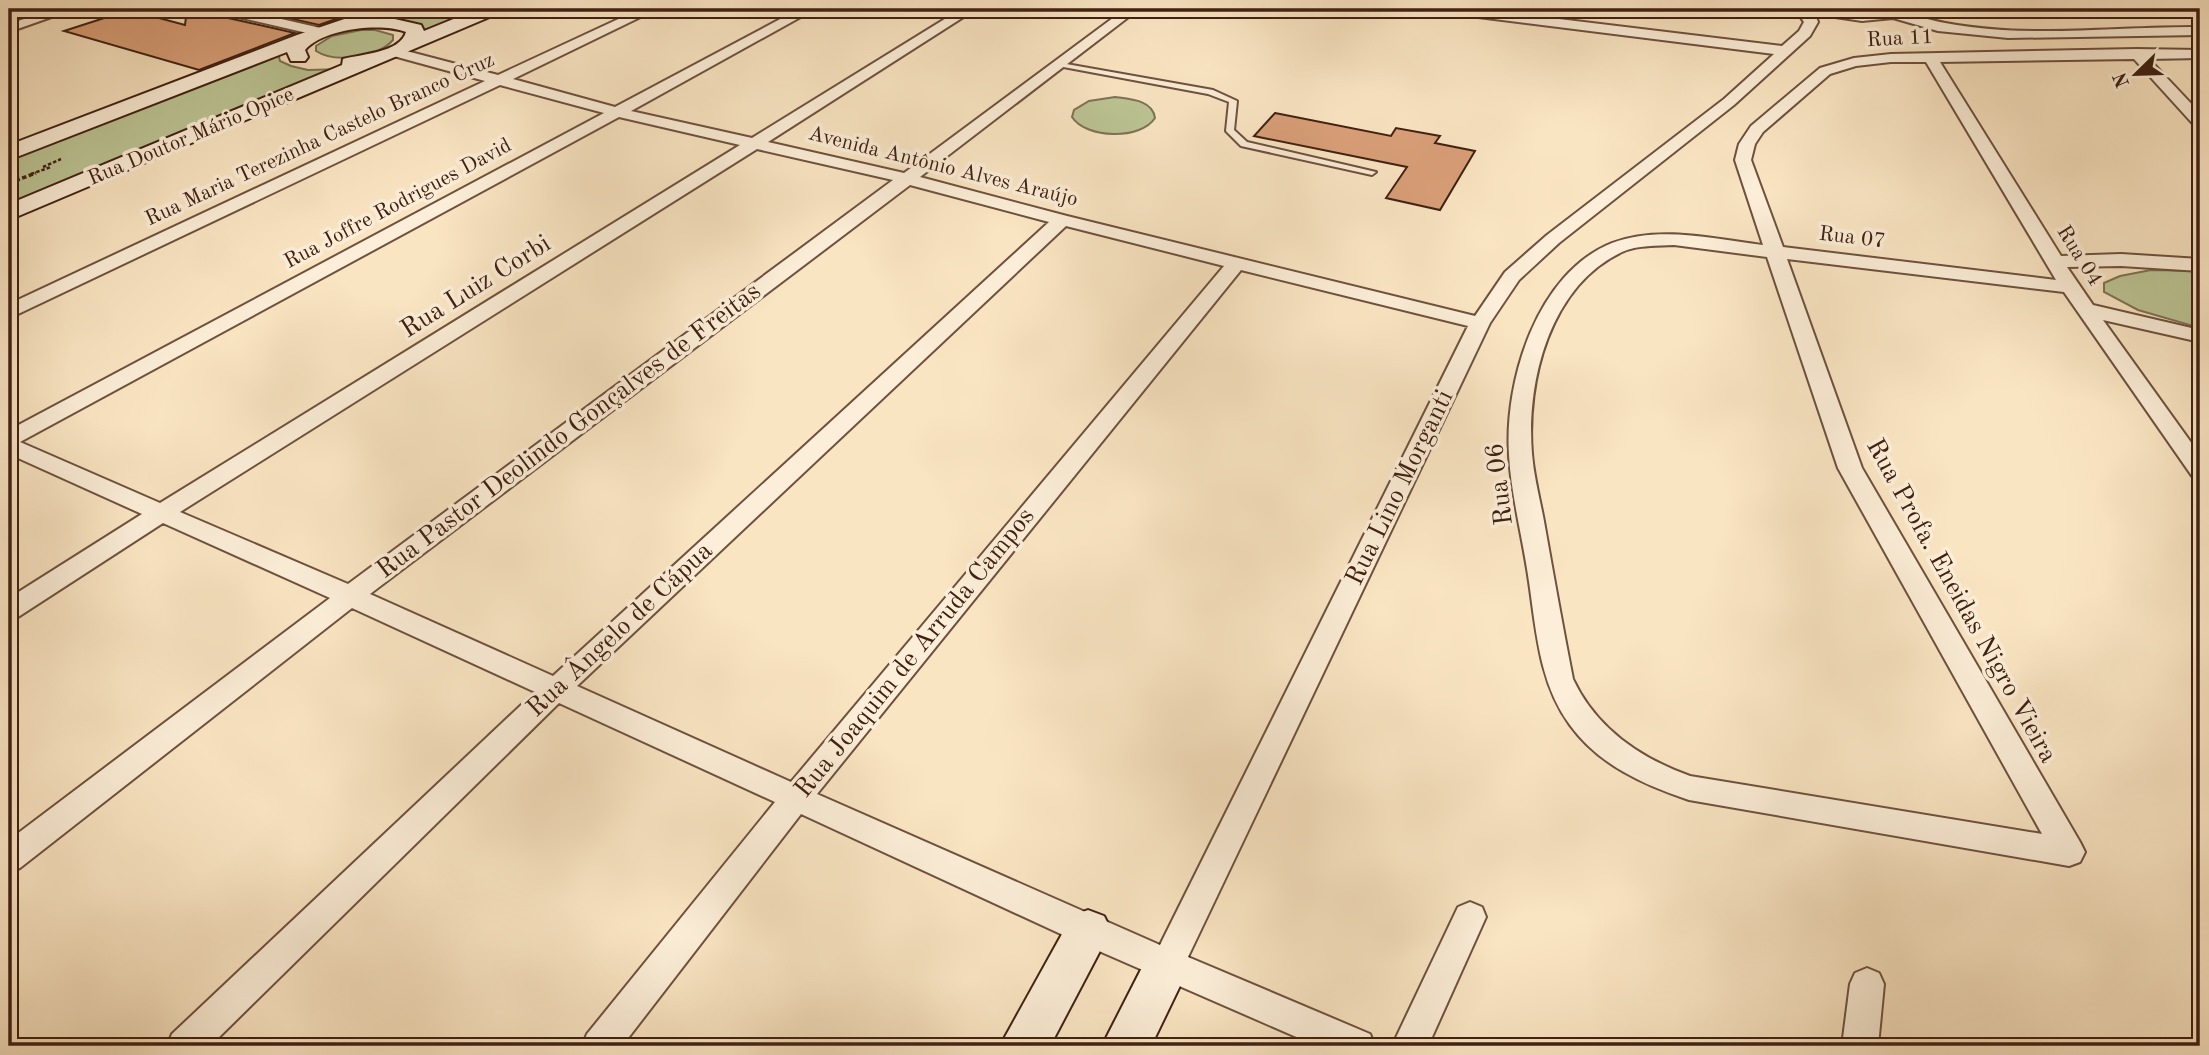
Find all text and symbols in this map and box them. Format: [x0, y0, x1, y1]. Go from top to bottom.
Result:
street label: Rua 11 [1866, 27, 1934, 51]
north arrow [2100, 38, 2170, 108]
street label: Rua Maria Terezinha Castelo Branco Cruz [142, 50, 498, 230]
text: N [2111, 69, 2134, 90]
street label: Rua Doutor Mário Opice [85, 84, 297, 190]
street label: Avenida Antônio Alves Araújo [806, 123, 1080, 211]
street label: Rua Joffre Rodrigues David [281, 135, 515, 273]
street label: Rua 04 [2052, 222, 2106, 290]
street label: Rua 07 [1818, 224, 1886, 252]
street label: Rua Luiz Corbi [397, 231, 555, 343]
street label: Rua Pastor Deolindo Gonçalves de Freitas [372, 278, 766, 584]
street label: Rua Lino Morganti [1341, 386, 1459, 590]
street label: Rua Profa. Eneidas Nigro Vieira [1861, 435, 2061, 768]
street label: Rua 06 [1482, 441, 1518, 527]
street label: Rua Joaquim de Arruda Campos [790, 503, 1040, 803]
street label: Rua Ângelo de Cápua [520, 535, 718, 722]

